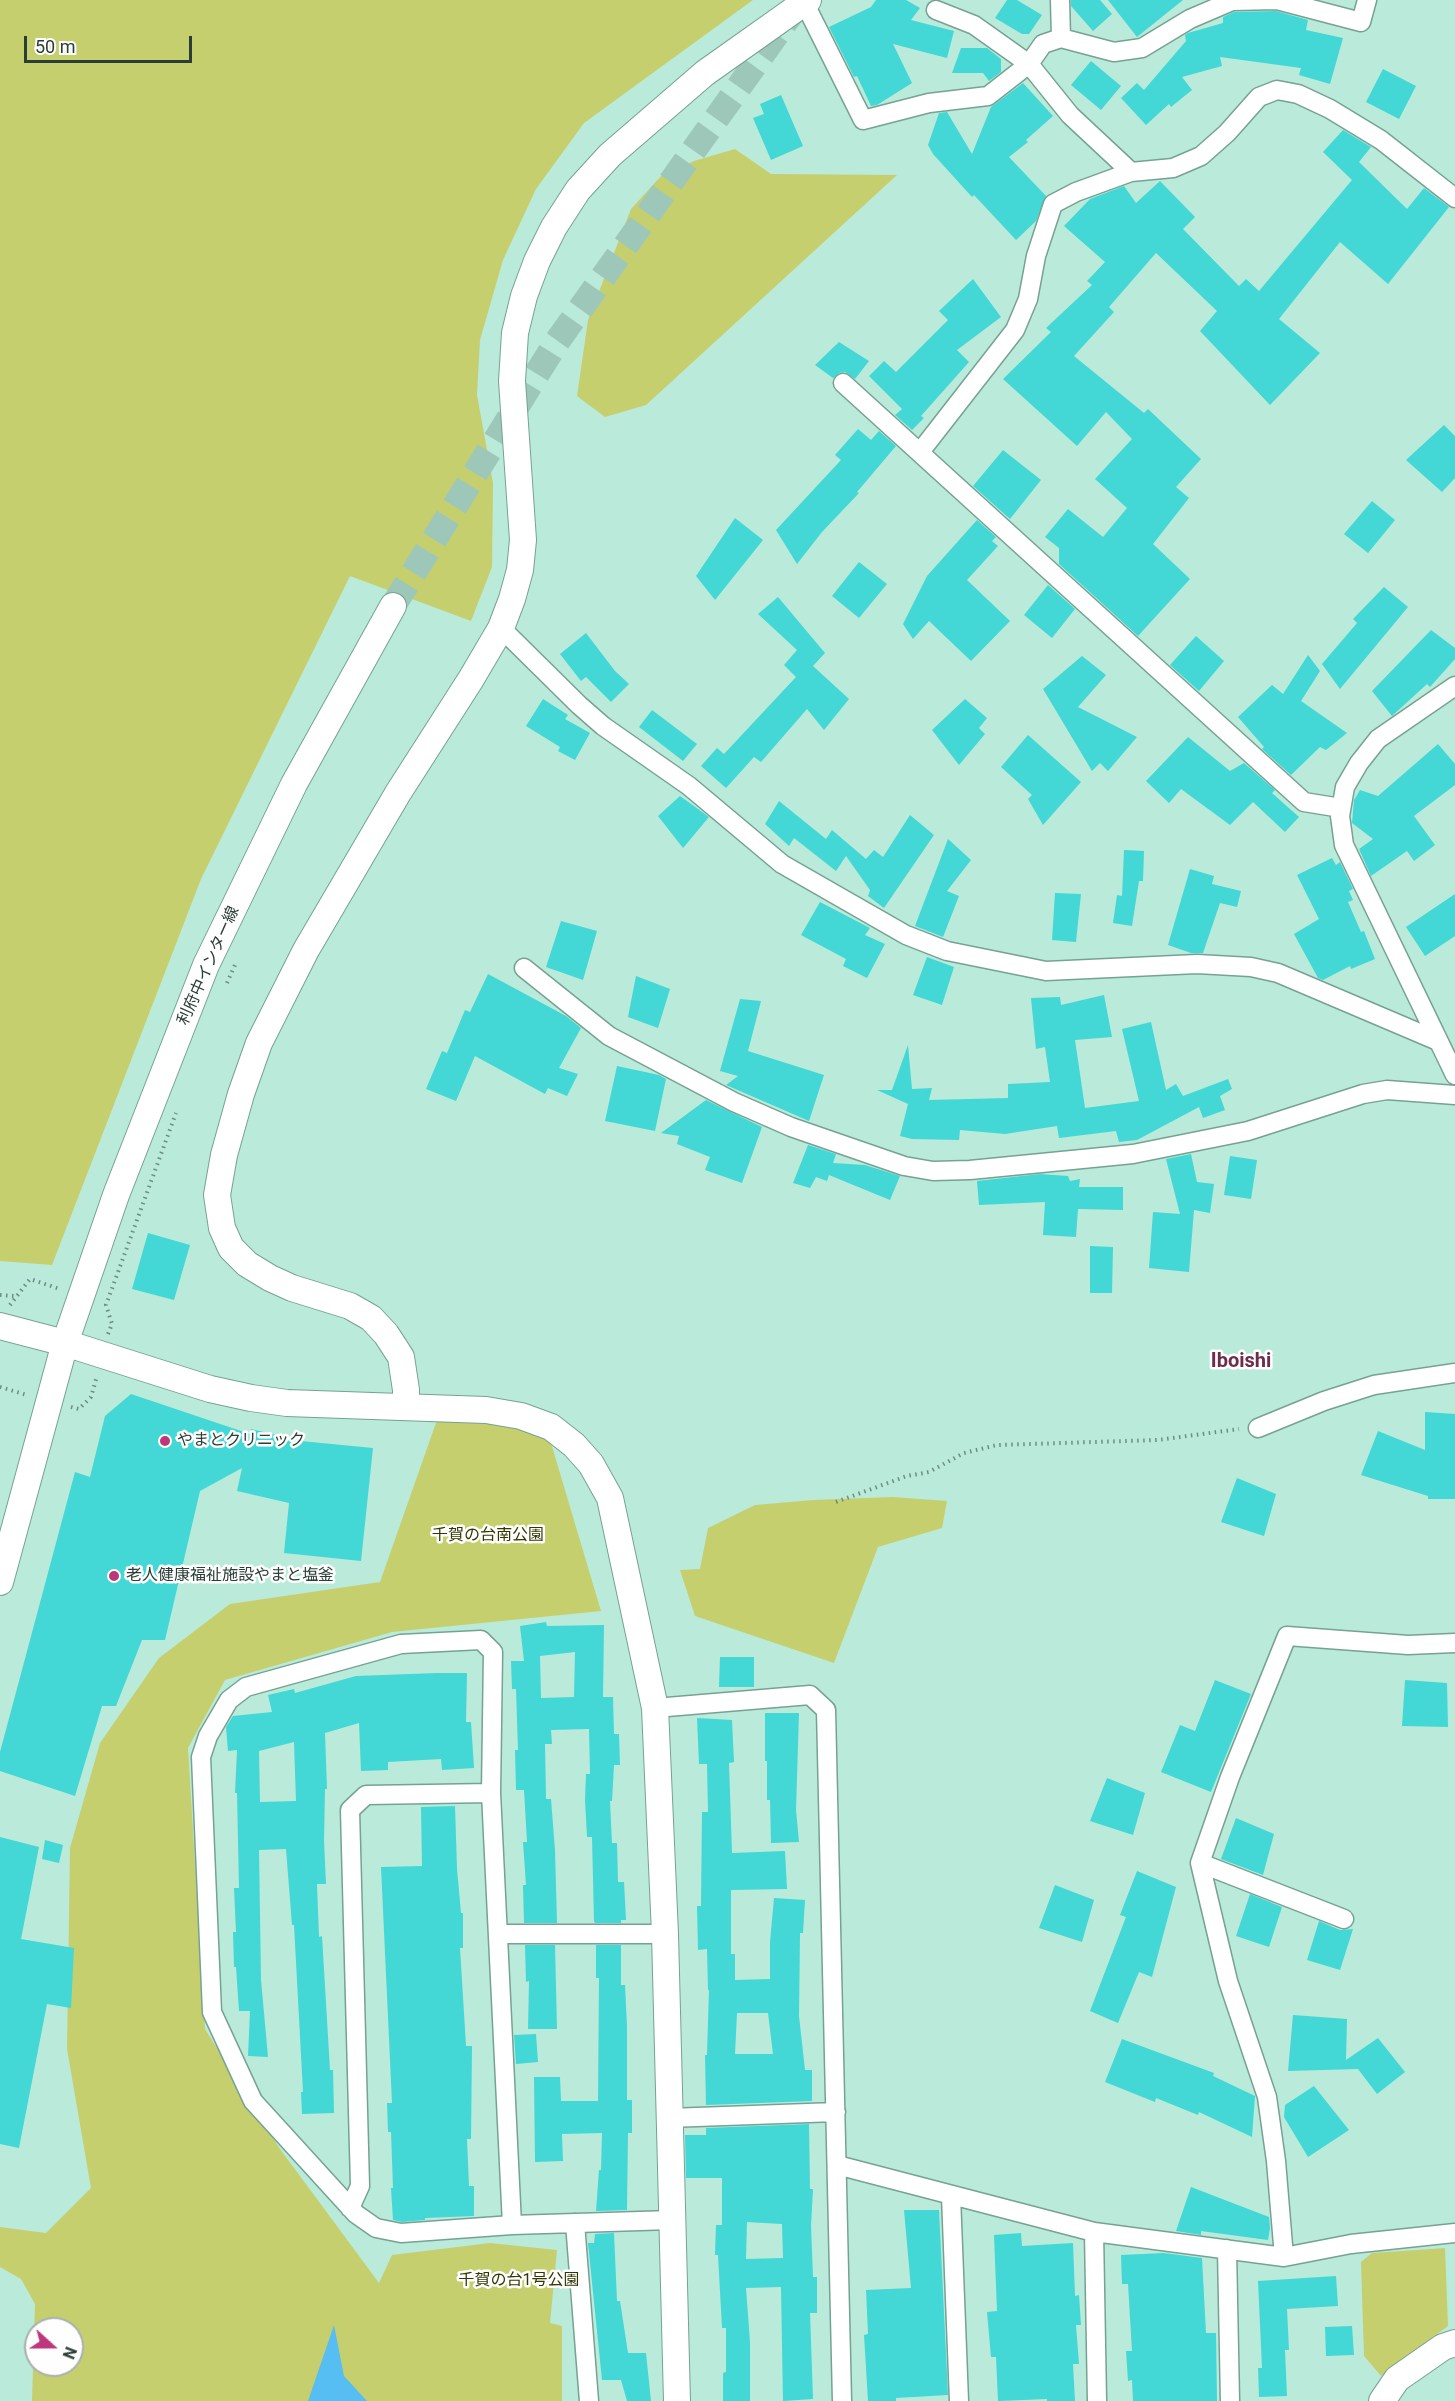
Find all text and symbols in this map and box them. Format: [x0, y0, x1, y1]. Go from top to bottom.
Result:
scale bar [27, 24, 195, 62]
text: 50 m [35, 36, 75, 57]
street label: 利府中インター線 [174, 904, 244, 1028]
district label: Iboishi [1211, 1350, 1271, 1374]
place label: やまとクリニック [177, 1431, 305, 1451]
marker: やまとクリニック [158, 1434, 172, 1448]
park label: 千賀の台南公園 [432, 1526, 544, 1546]
place label: 老人健康福祉施設やまと塩釜 [126, 1566, 334, 1586]
marker: 老人健康福祉施設やまと塩釜 [107, 1569, 121, 1583]
park label: 千賀の台1号公園 [459, 2271, 579, 2291]
north arrow [24, 2317, 84, 2377]
text: N [59, 2344, 80, 2362]

